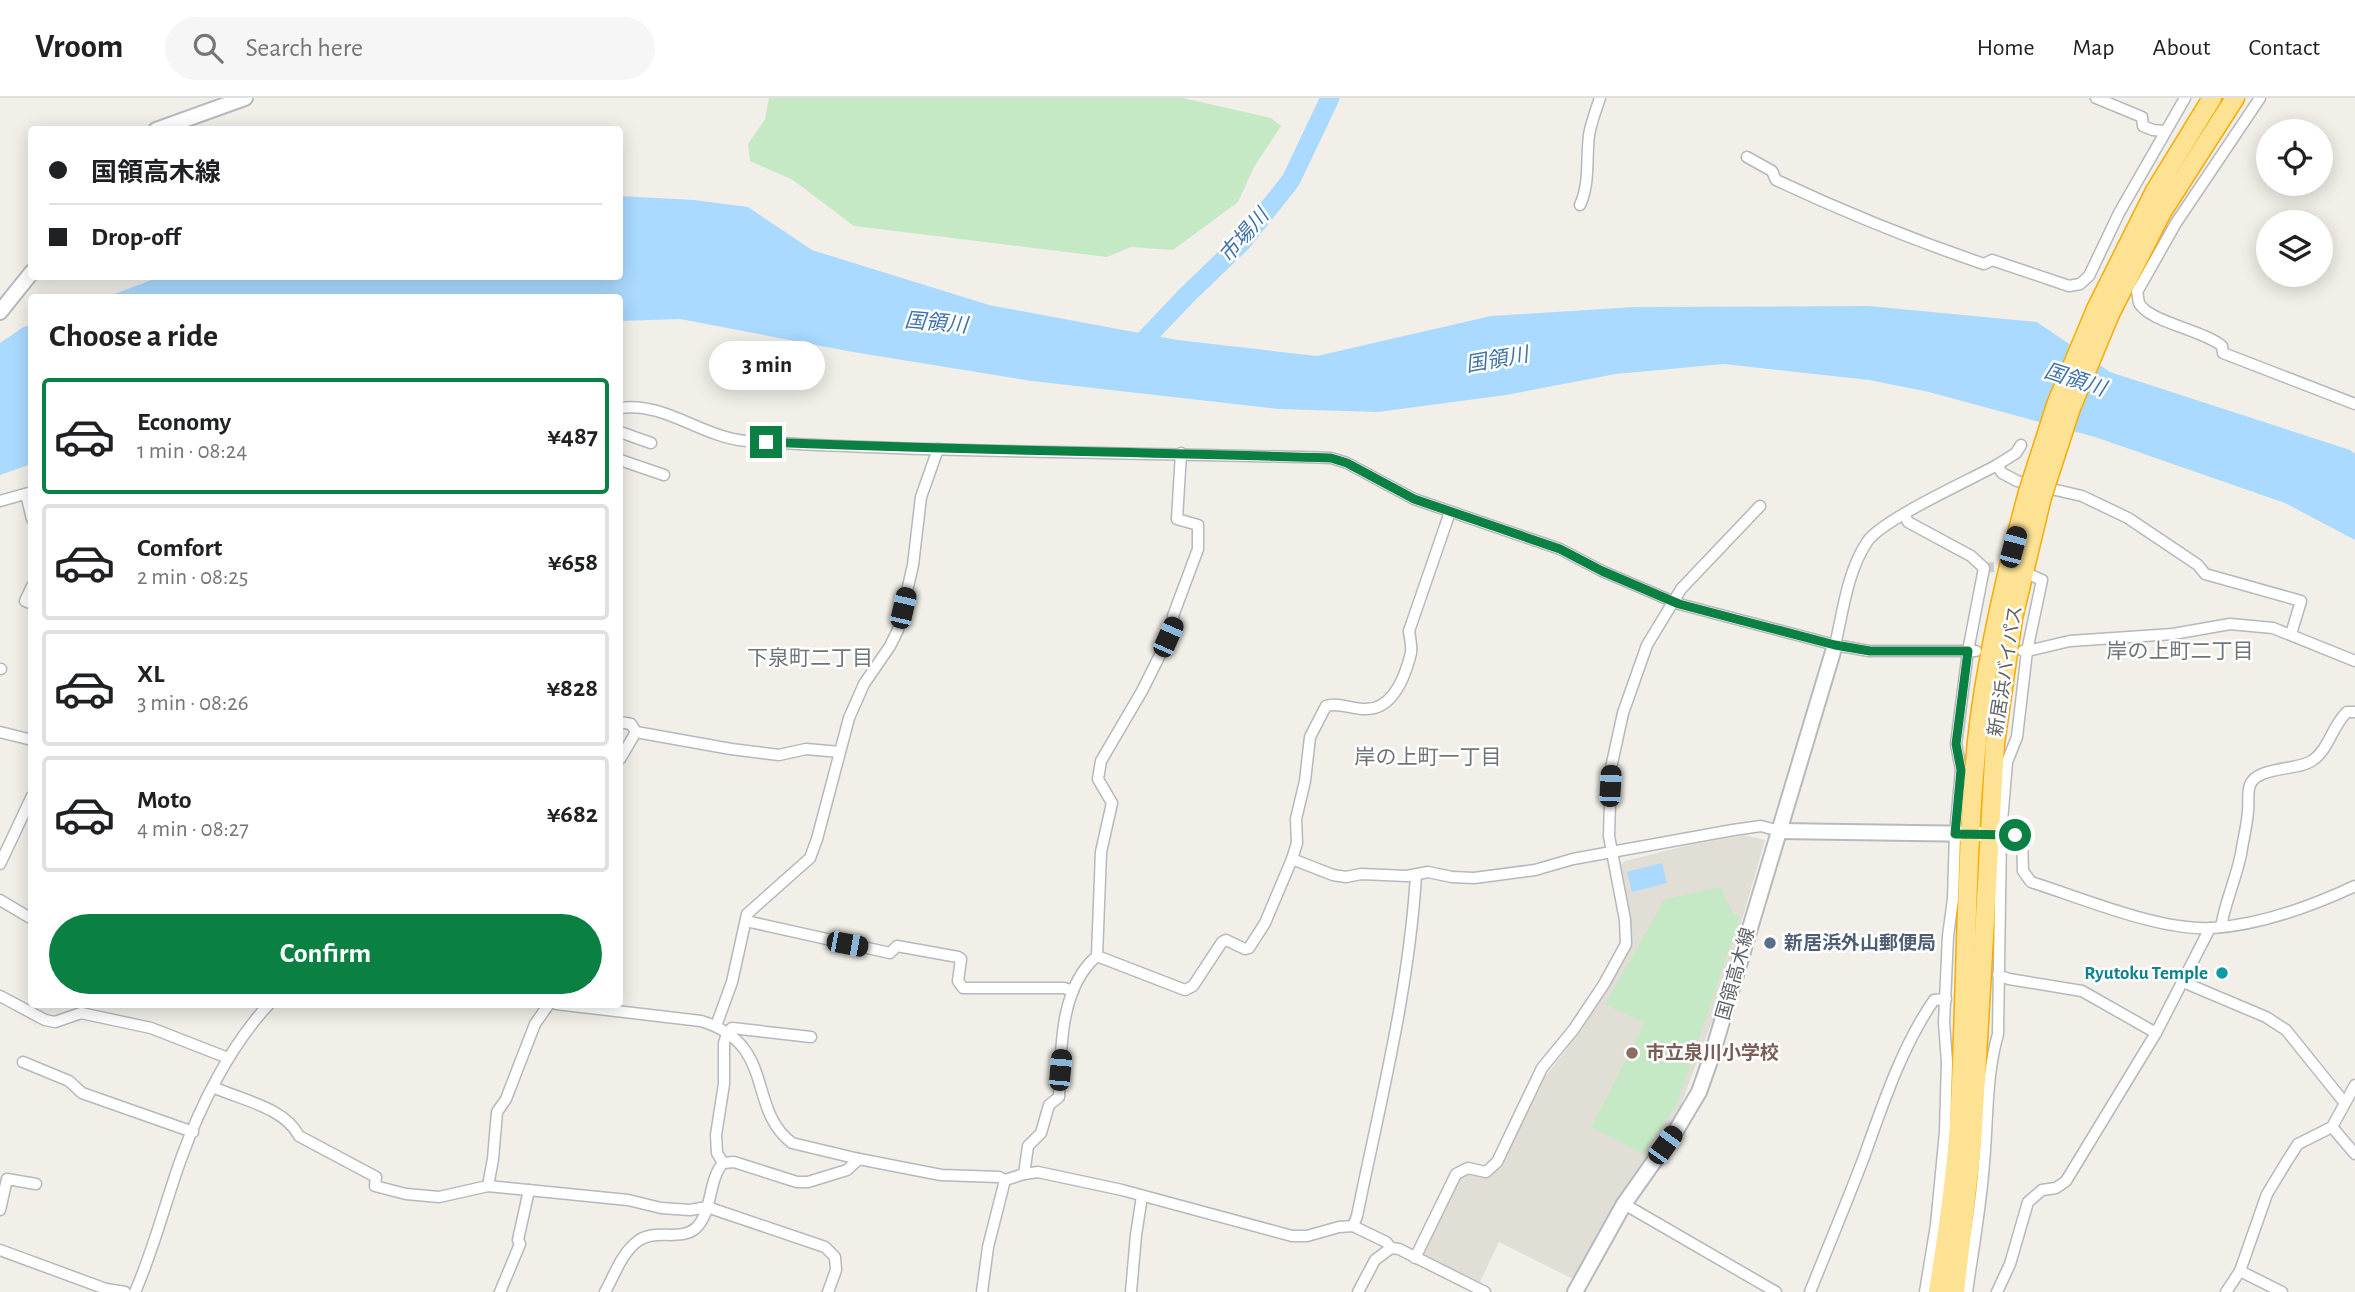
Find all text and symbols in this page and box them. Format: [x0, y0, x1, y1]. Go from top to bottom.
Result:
search box [165, 17, 655, 80]
icon: search [189, 29, 227, 67]
text: Vroom [35, 31, 123, 64]
text: Search here [245, 35, 363, 61]
text: Home [1977, 36, 2035, 60]
text: Map [2073, 36, 2115, 60]
text: About [2153, 36, 2210, 60]
text: Contact [2248, 36, 2320, 60]
map controls [2256, 119, 2333, 287]
button: locate [2256, 119, 2333, 196]
text: 国領高木線 [91, 160, 221, 186]
water label: 市場川 [1215, 203, 1274, 267]
button: layers [2256, 210, 2333, 287]
text: Drop-off [91, 224, 180, 250]
water label: 国領川 [904, 309, 970, 336]
text: Choose a ride [49, 320, 218, 352]
callout: 3 min [708, 341, 824, 390]
water label: 国領川 [1464, 343, 1532, 376]
text: 3 min [742, 354, 792, 377]
water label: 国領川 [2042, 359, 2110, 400]
icon: car [53, 405, 116, 468]
text: Economy [137, 409, 231, 435]
text: ¥487 [547, 423, 598, 449]
route end [750, 426, 782, 458]
text: 1 min · 08:24 [137, 440, 247, 463]
car [1998, 524, 2029, 570]
icon: car [53, 531, 116, 594]
text: Comfort [137, 535, 222, 561]
text: ¥658 [548, 549, 598, 575]
text: 2 min · 08:25 [137, 566, 248, 589]
car [889, 585, 918, 631]
street label: 新居浜バイパス [1985, 604, 2026, 738]
car [1150, 614, 1187, 660]
district label: 岸の上町二丁目 [2107, 640, 2254, 662]
district label: 下泉町二丁目 [747, 647, 873, 669]
icon: car [53, 657, 116, 720]
text: XL [137, 661, 164, 687]
text: ¥828 [546, 675, 598, 701]
text: 3 min · 08:26 [137, 692, 249, 715]
district label: 岸の上町一丁目 [1355, 746, 1502, 768]
car [1599, 764, 1622, 808]
icon: car [53, 783, 116, 846]
text: Moto [137, 787, 192, 813]
text: ¥682 [547, 801, 598, 827]
text: 4 min · 08:27 [137, 818, 249, 841]
route start [1999, 819, 2031, 851]
button: Confirm [49, 914, 602, 994]
street label: 国領高木線 [1713, 925, 1758, 1022]
car [825, 930, 870, 958]
place label: 新居浜外山郵便局 [1784, 932, 1936, 953]
marker: 新居浜外山郵便局 [1762, 935, 1778, 951]
place label: Ryutoku Temple [2084, 964, 2208, 983]
marker: Ryutoku Temple [2214, 965, 2230, 981]
place label: 市立泉川小学校 [1646, 1042, 1779, 1063]
marker: 市立泉川小学校 [1624, 1045, 1640, 1061]
car [1048, 1048, 1073, 1092]
car [1645, 1122, 1686, 1168]

